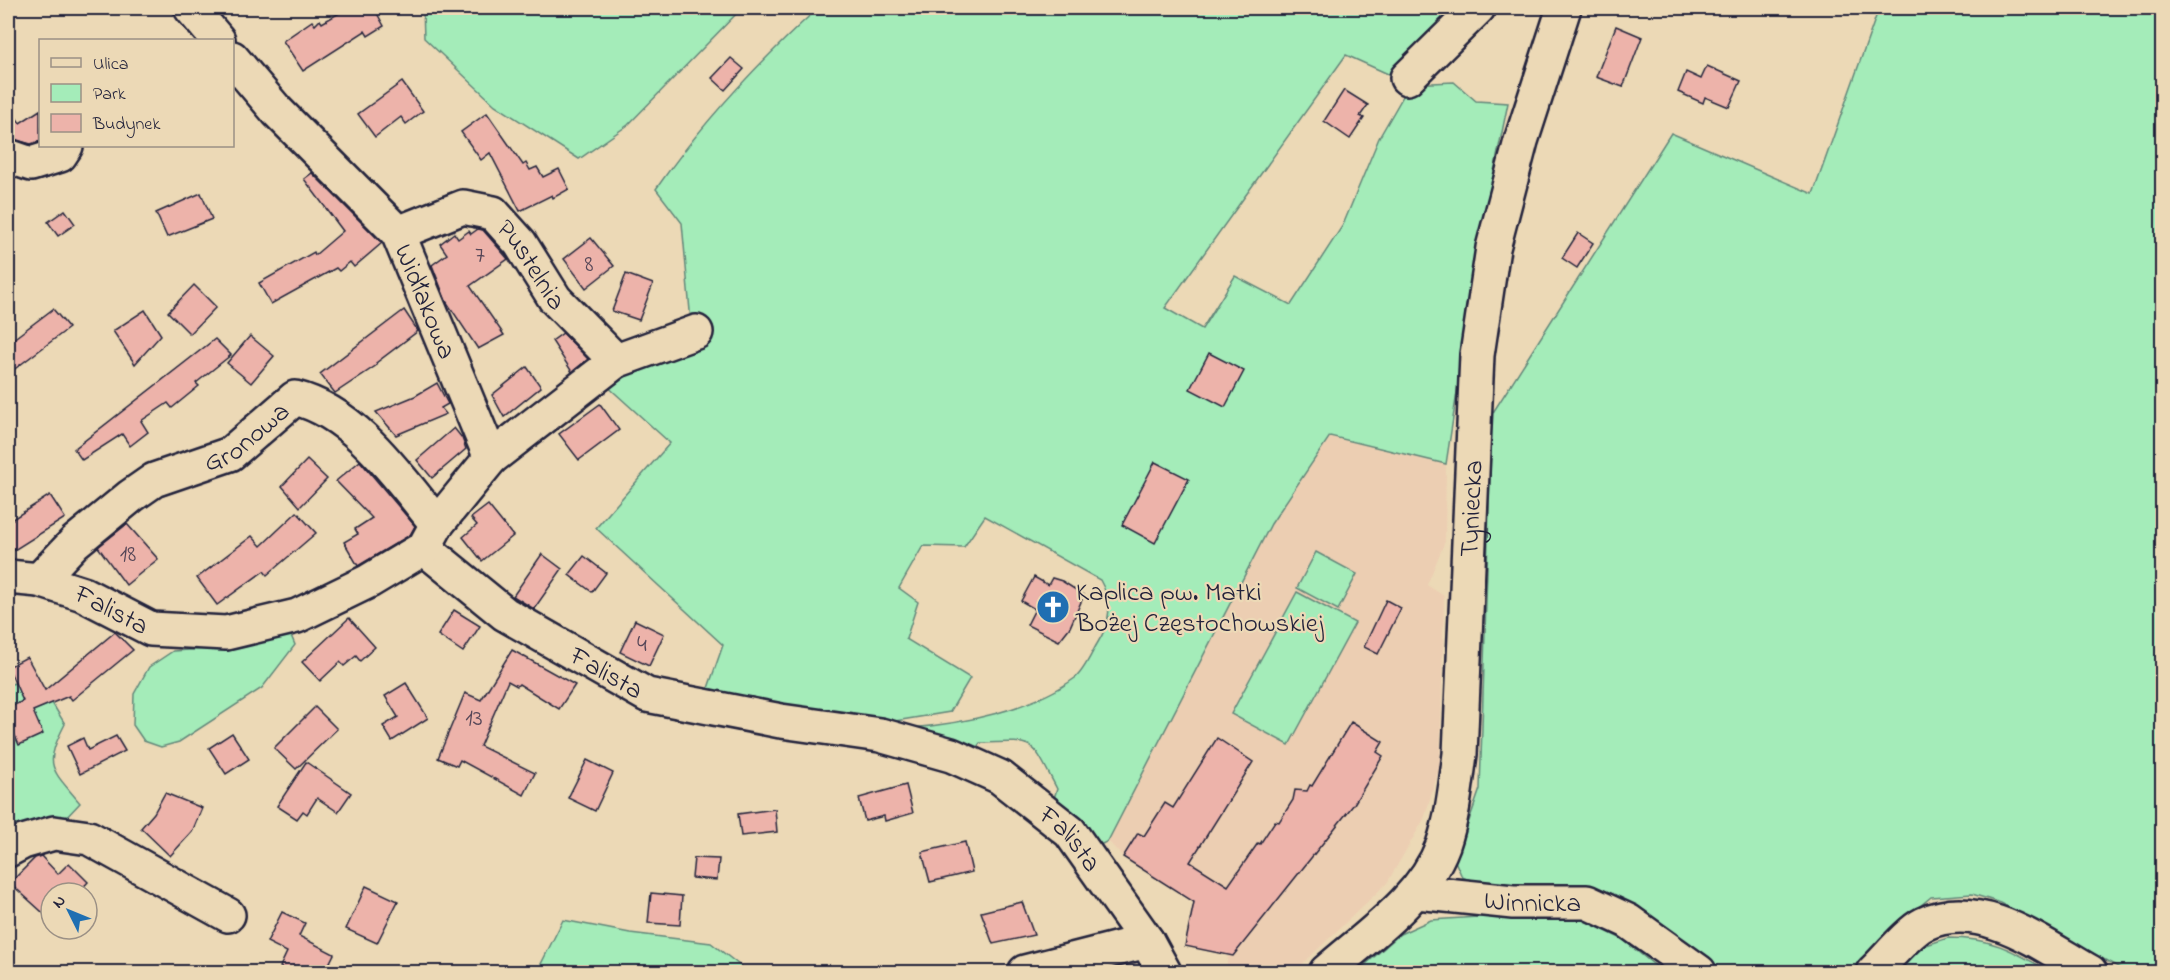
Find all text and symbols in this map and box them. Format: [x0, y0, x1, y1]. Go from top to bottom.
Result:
legend [39, 39, 234, 147]
text: Ulica [93, 52, 128, 78]
text: Park [93, 82, 126, 108]
text: Budynek [92, 112, 160, 138]
street label: Pustelnia [486, 212, 573, 321]
street label: Widłakowa [383, 239, 465, 365]
house number: 7 [475, 239, 485, 274]
house number: 8 [585, 248, 594, 283]
street label: Gronowa [199, 394, 299, 483]
street label: Tyniecka [1451, 459, 1495, 558]
house number: 18 [120, 538, 136, 573]
place label: Kaplica pw. Matki Bożej Częstochowskiej [1075, 574, 1324, 644]
street label: Falista [66, 575, 155, 647]
church icon: Kaplica pw. Matki Bożej Częstochowskiej [1035, 589, 1071, 625]
house number: 4 [637, 628, 647, 663]
street label: Falista [561, 637, 650, 711]
house number: 13 [465, 702, 483, 737]
street label: Falista [1029, 797, 1110, 881]
north arrow [39, 881, 99, 941]
street label: Winnicka [1482, 882, 1581, 924]
text: N [47, 890, 72, 914]

